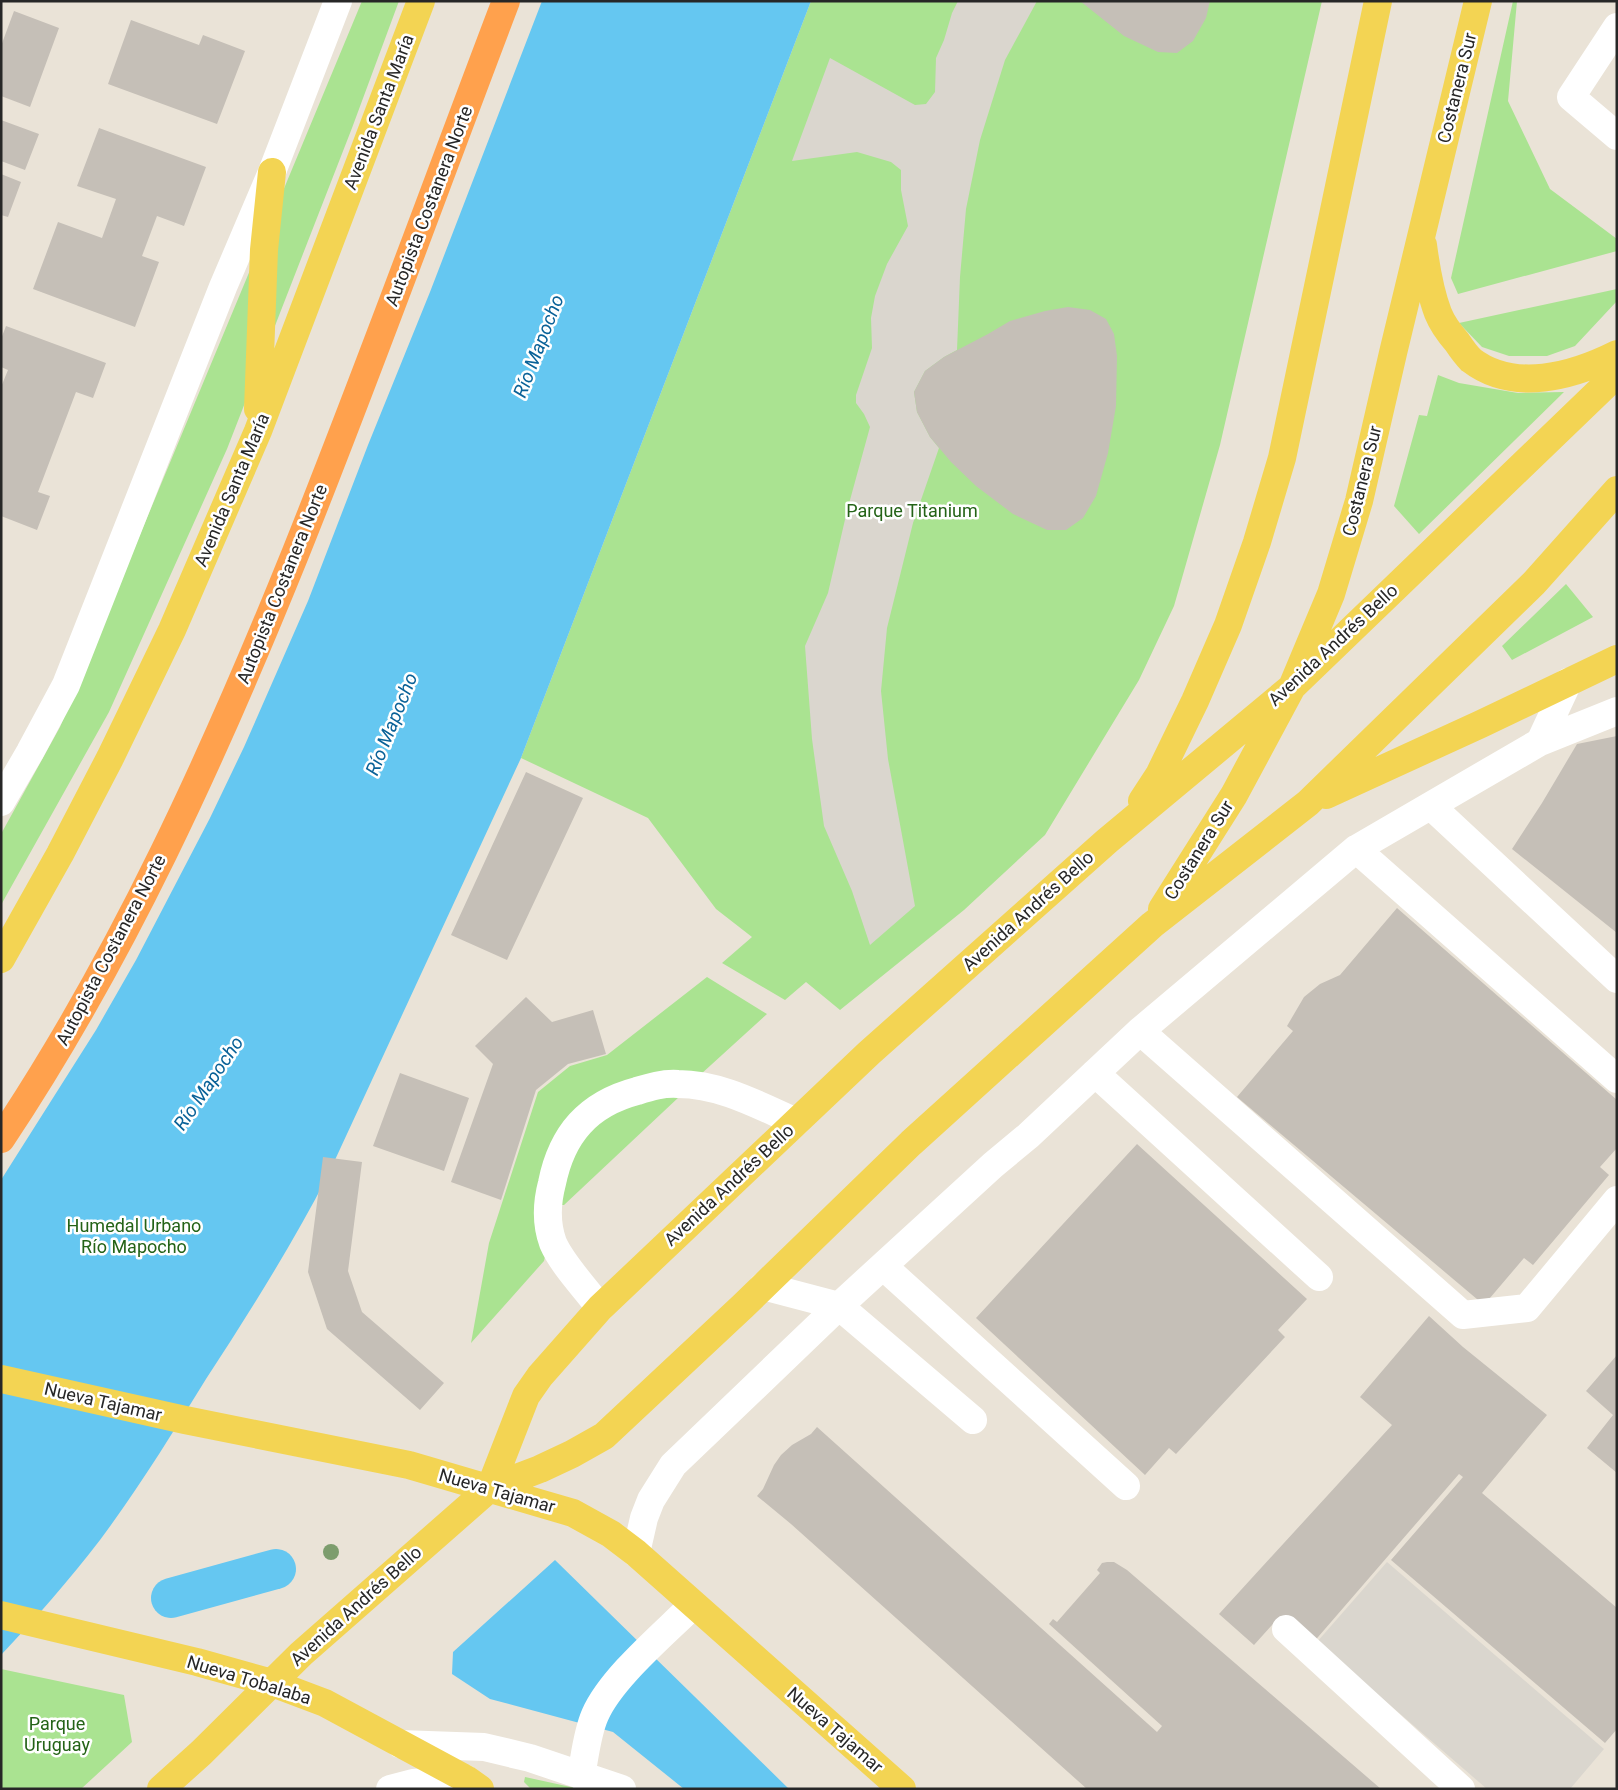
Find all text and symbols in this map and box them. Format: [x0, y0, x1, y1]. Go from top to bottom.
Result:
street label: Costanera Sur [1433, 30, 1480, 145]
street label: Avenida Santa María [339, 31, 418, 192]
street label: Autopista Costanera Norte [381, 103, 477, 309]
water label: Río Mapocho [508, 291, 569, 401]
street label: Avenida Santa María [190, 410, 273, 570]
street label: Costanera Sur [1338, 423, 1385, 538]
street label: Autopista Costanera Norte [232, 481, 331, 686]
park label: Parque Titanium [846, 500, 978, 521]
street label: Avenida Andrés Bello [1264, 579, 1402, 710]
water label: Río Mapocho [360, 670, 422, 779]
street label: Costanera Sur [1160, 796, 1237, 903]
street label: Avenida Andrés Bello [958, 846, 1097, 975]
street label: Autopista Costanera Norte [51, 851, 170, 1049]
water label: Río Mapocho [169, 1032, 248, 1135]
street label: Avenida Andrés Bello [660, 1119, 798, 1250]
park label: Humedal Urbano Río Mapocho [67, 1215, 201, 1257]
street label: Nueva Tajamar [42, 1378, 164, 1425]
street label: Nueva Tajamar [437, 1464, 558, 1517]
street label: Avenida Andrés Bello [286, 1541, 425, 1670]
street label: Nueva Tobalaba [184, 1651, 314, 1708]
street label: Nueva Tajamar [783, 1682, 887, 1777]
park label: Parque Uruguay [24, 1713, 90, 1755]

